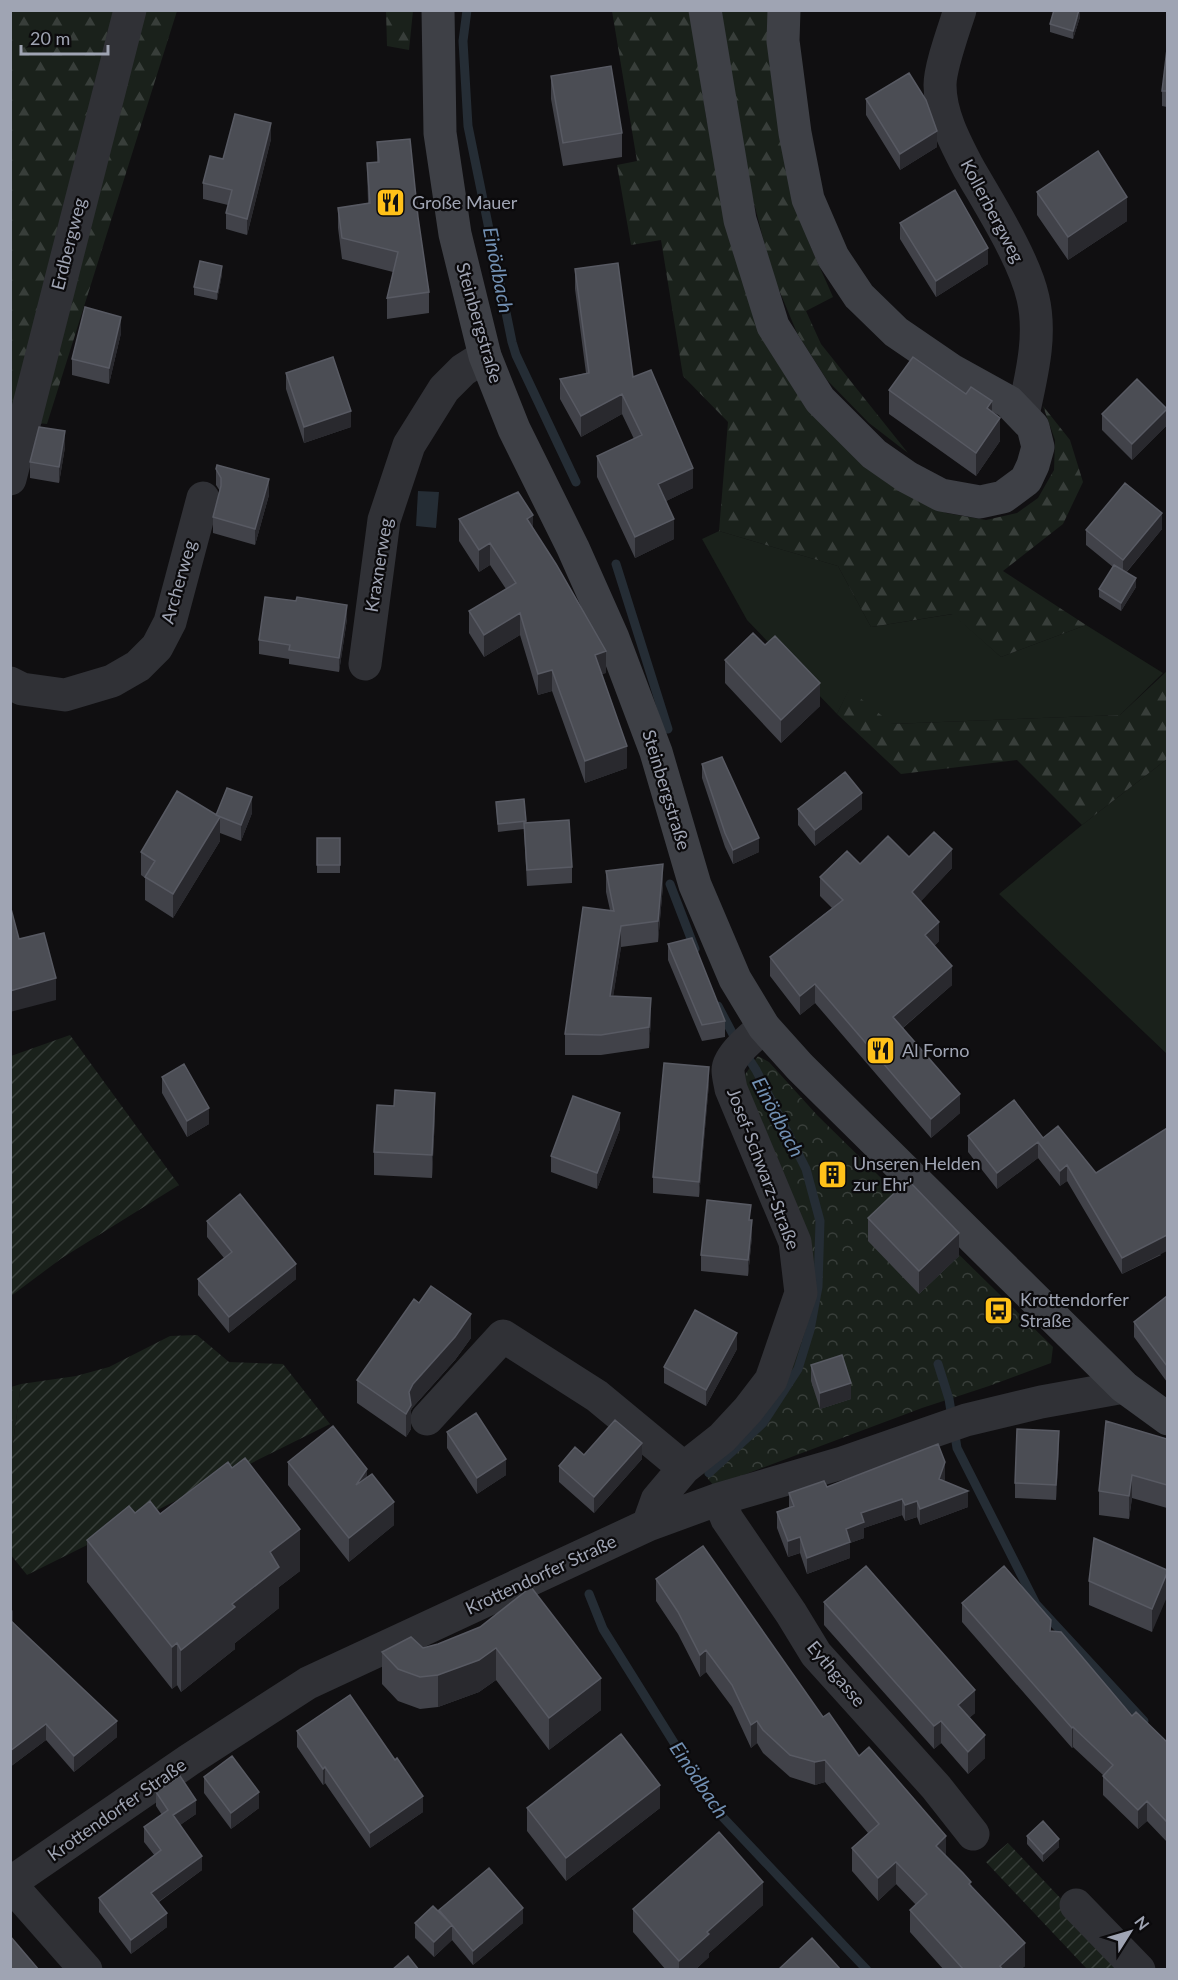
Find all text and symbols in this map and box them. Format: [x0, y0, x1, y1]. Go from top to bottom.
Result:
scale bar [21, 18, 108, 56]
text: 20 m [30, 27, 70, 49]
street label: Kollerbergweg [956, 155, 1029, 266]
restaurant icon: Große Mauer [375, 187, 407, 219]
place label: Große Mauer [412, 191, 518, 213]
street label: Erdbergweg [46, 195, 90, 292]
water label: Einödbach [479, 225, 519, 315]
street label: Steinbergstraße [452, 260, 508, 386]
street label: Kraxnerweg [360, 516, 396, 614]
street label: Archerweg [156, 537, 200, 626]
street label: Steinbergstraße [638, 727, 696, 852]
restaurant icon: Al Forno [865, 1035, 897, 1067]
place label: Al Forno [902, 1039, 969, 1061]
water label: Einödbach [748, 1072, 810, 1161]
street label: Josef-Schwarz-Straße [723, 1085, 805, 1252]
place label: Unseren Helden zur Ehr' [853, 1152, 981, 1195]
building icon: Unseren Helden zur Ehr' [816, 1158, 848, 1190]
place label: Krottendorfer Straße [1020, 1288, 1129, 1331]
bus stop icon: Krottendorfer Straße [983, 1294, 1015, 1326]
street label: Krottendorfer Straße [462, 1529, 620, 1619]
street label: Eythgasse [803, 1636, 871, 1711]
water label: Einödbach [665, 1737, 734, 1822]
street label: Krottendorfer Straße [43, 1753, 190, 1865]
north arrow [1100, 1902, 1160, 1962]
text: N [1131, 1912, 1154, 1933]

